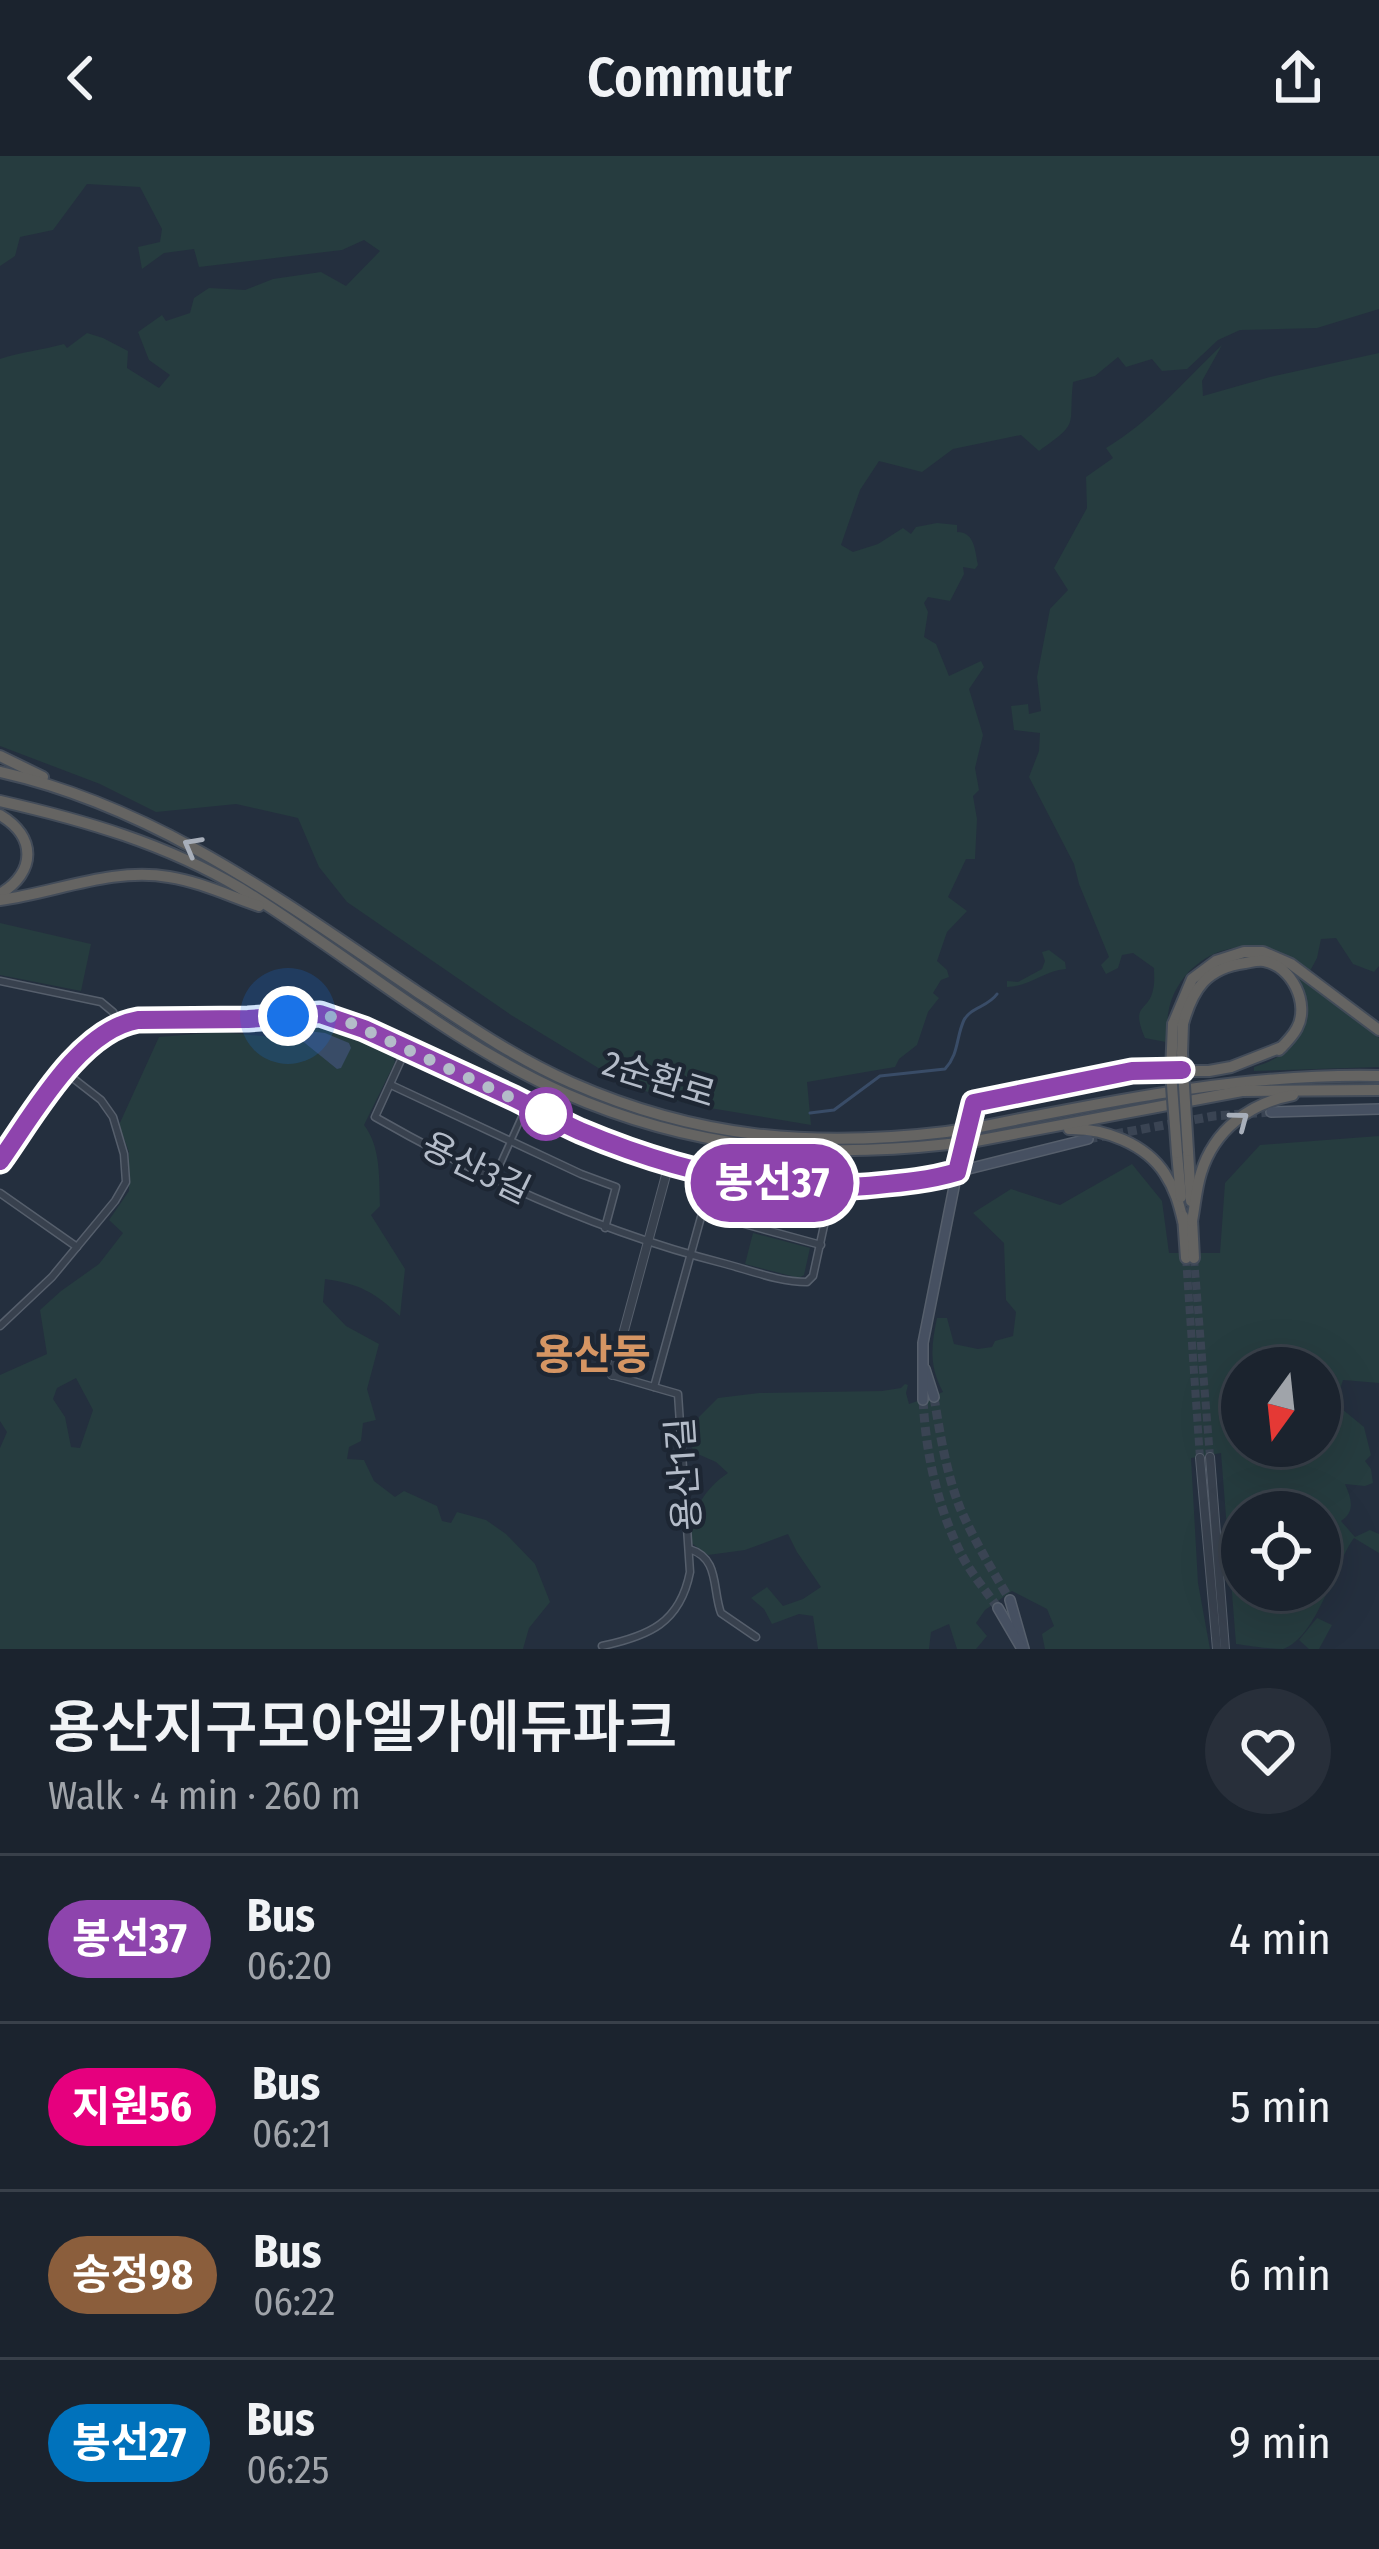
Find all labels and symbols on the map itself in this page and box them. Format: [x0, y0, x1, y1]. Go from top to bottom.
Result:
one-way arrow [183, 837, 205, 860]
your location [258, 986, 318, 1046]
street label: 2순환로 [597, 1041, 721, 1117]
unlabelled marker [521, 1089, 571, 1139]
one-way arrow [1226, 1112, 1248, 1134]
street label: 용산3길 [414, 1123, 538, 1213]
line badge: 봉선37 [688, 1144, 856, 1222]
district label: 용산동 [535, 1330, 651, 1380]
north arrow [1221, 1347, 1341, 1467]
street label: 용산1길 [658, 1416, 710, 1532]

